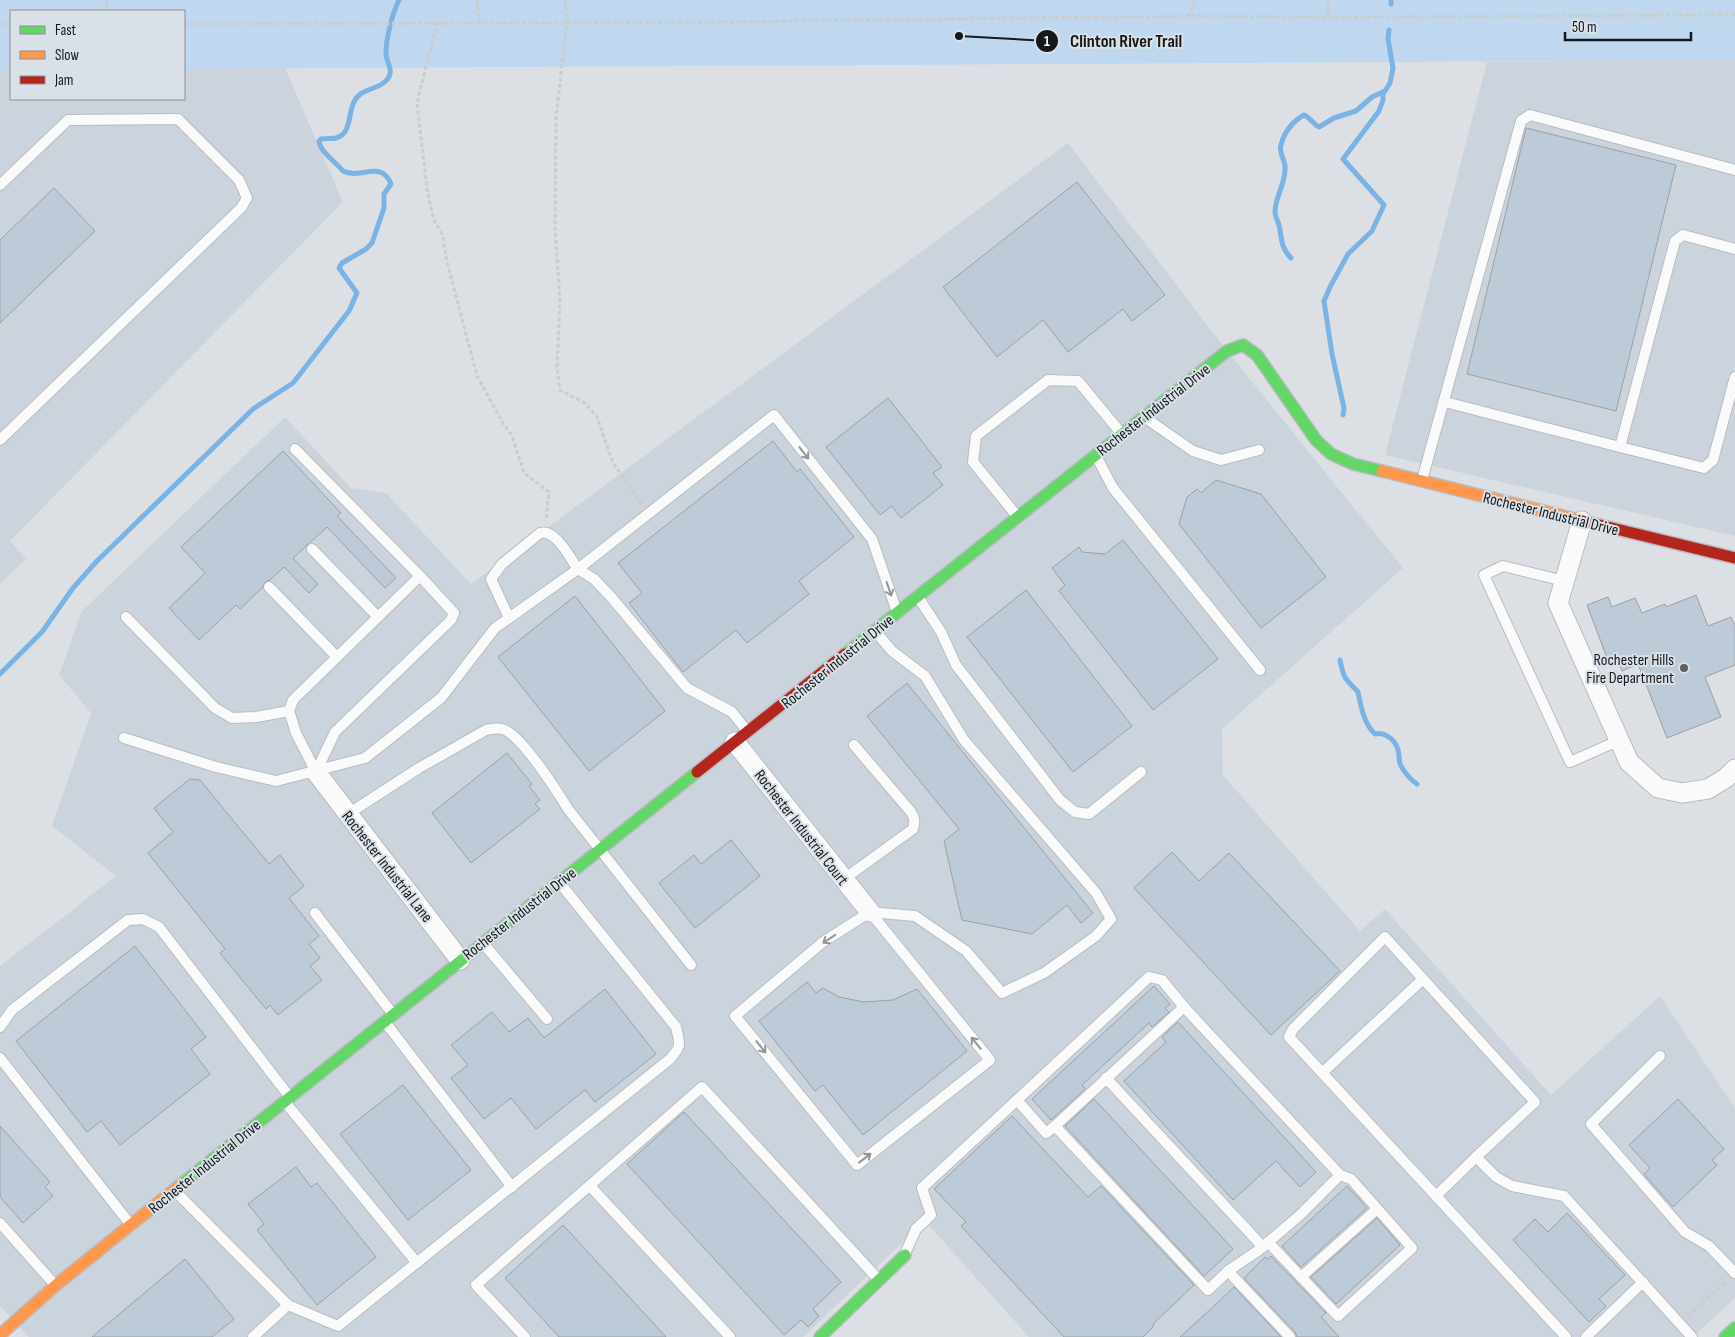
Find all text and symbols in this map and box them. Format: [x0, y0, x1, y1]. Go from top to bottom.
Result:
legend [10, 10, 185, 100]
scale bar [1565, 10, 1691, 42]
text: 50 m [1572, 18, 1597, 37]
text: Fast [55, 21, 77, 40]
callout: Clinton River Trail [1035, 24, 1192, 57]
text: Clinton River Trail [1070, 31, 1182, 52]
text: 1 [1044, 32, 1050, 51]
text: Slow [55, 46, 79, 65]
text: Jam [54, 71, 73, 90]
street label: Rochester Industrial Drive [1093, 360, 1214, 460]
one-way arrow [799, 446, 809, 460]
street label: Rochester Industrial Drive [1481, 488, 1620, 540]
one-way arrow [885, 581, 894, 596]
street label: Rochester Industrial Drive [778, 611, 898, 713]
place label: Rochester Hills Fire Department [1586, 651, 1674, 688]
marker: Rochester Hills Fire Department [1678, 662, 1690, 674]
street label: Rochester Industrial Court [750, 766, 852, 890]
street label: Rochester Industrial Lane [337, 807, 436, 926]
street label: Rochester Industrial Drive [459, 864, 580, 964]
one-way arrow [822, 933, 836, 944]
one-way arrow [971, 1037, 982, 1050]
one-way arrow [755, 1040, 766, 1053]
street label: Rochester Industrial Drive [145, 1116, 265, 1218]
one-way arrow [859, 1153, 872, 1164]

